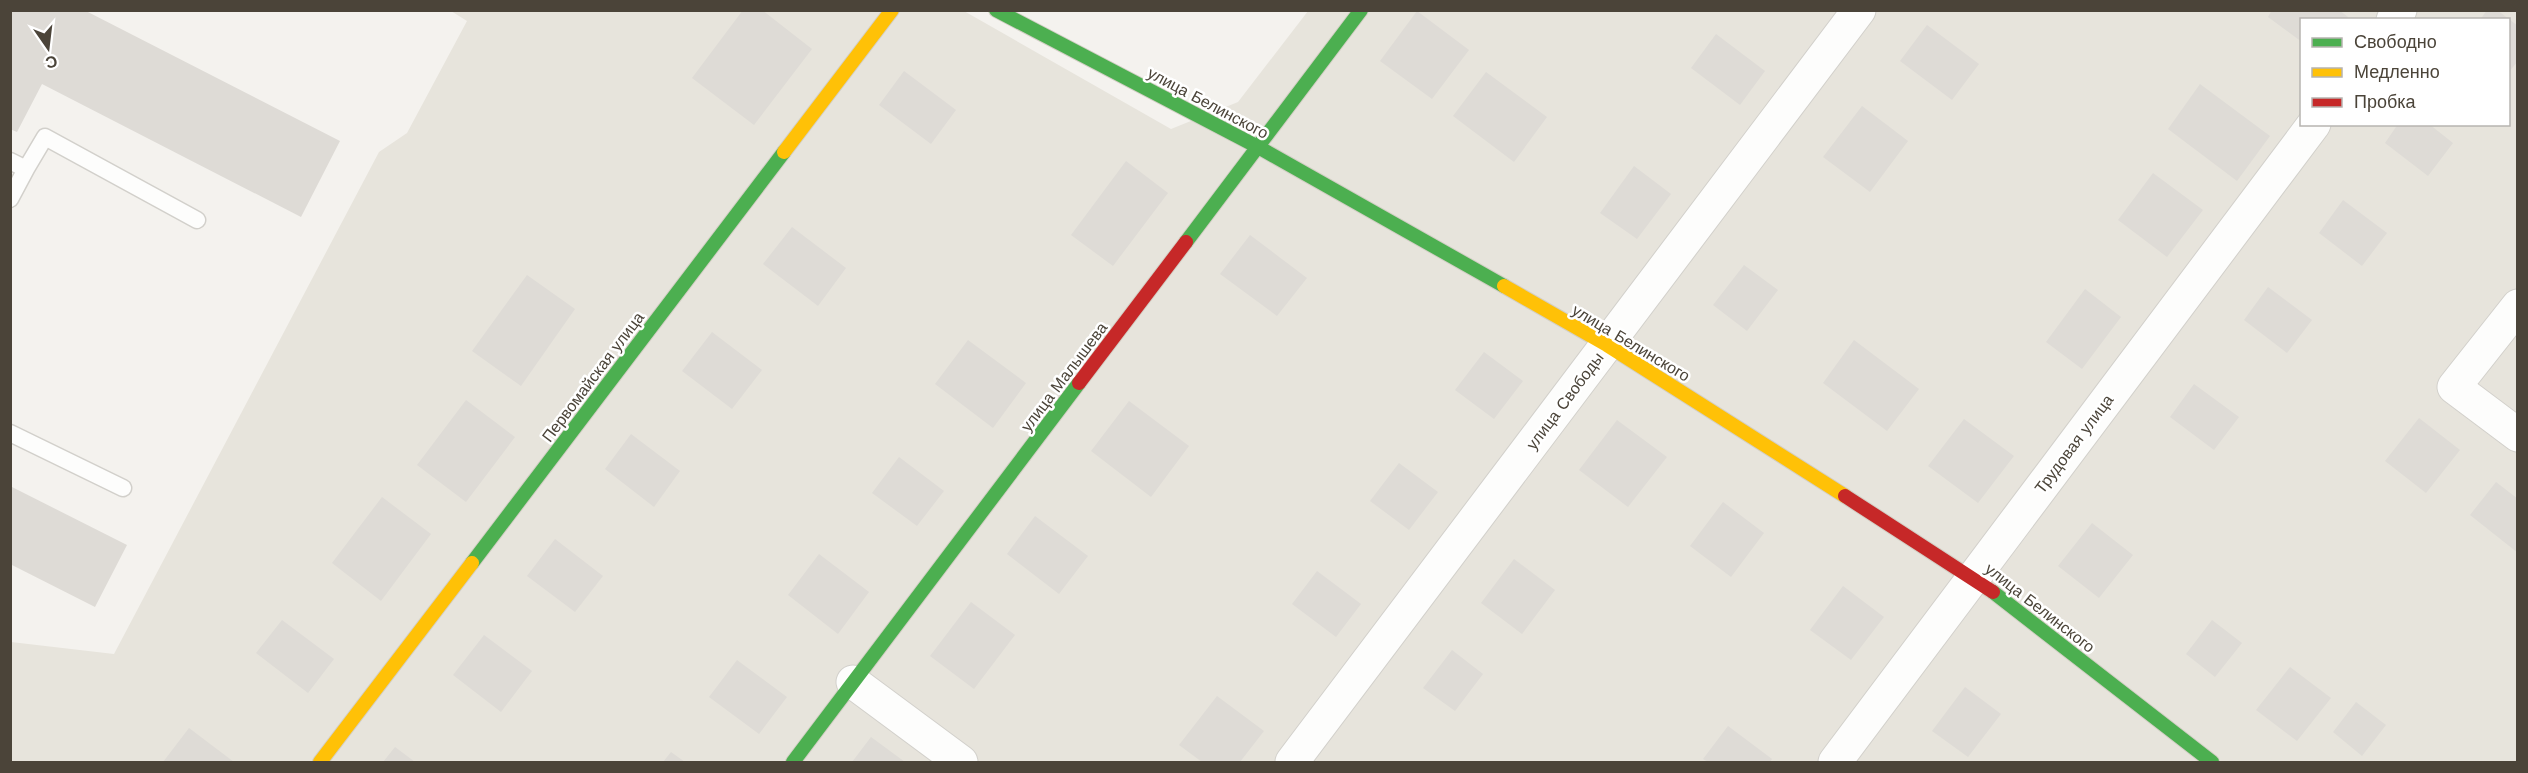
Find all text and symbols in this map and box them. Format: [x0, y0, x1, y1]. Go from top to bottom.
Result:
north arrow [18, 18, 78, 78]
legend [2300, 18, 2510, 126]
text: Свободно [2354, 31, 2437, 52]
text: С [43, 51, 59, 73]
text: Медленно [2354, 61, 2440, 82]
street label: улица Белинского [1144, 63, 1272, 143]
text: Пробка [2354, 91, 2417, 112]
street label: улица Белинского [1569, 300, 1693, 386]
street label: Первомайская улица [538, 308, 648, 446]
street label: улица Малышева [1017, 319, 1111, 435]
street label: улица Свободы [1522, 349, 1608, 453]
street label: Трудовая улица [2031, 391, 2117, 497]
street label: улица Белинского [1981, 559, 2099, 657]

